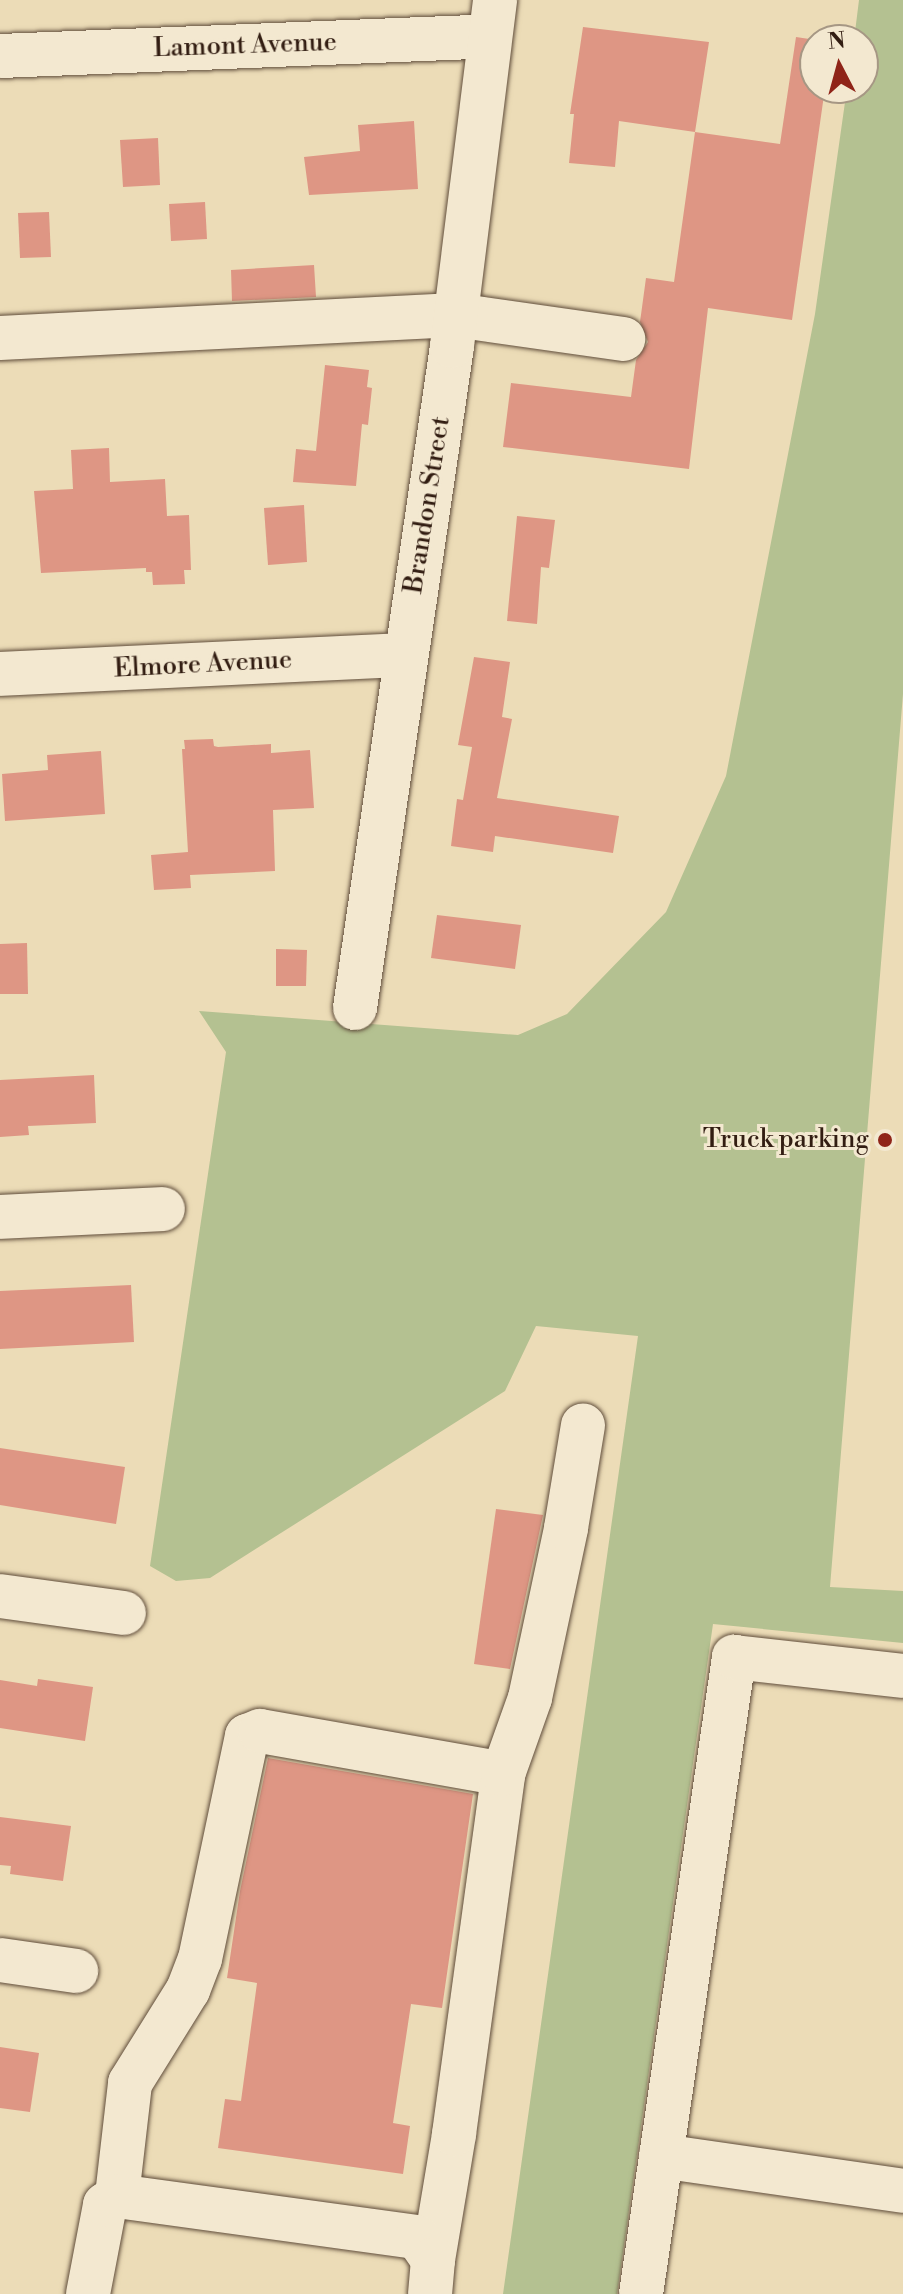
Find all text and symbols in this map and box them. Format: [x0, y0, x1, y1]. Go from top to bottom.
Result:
north arrow [799, 24, 879, 104]
street label: Lamont Avenue [153, 27, 337, 65]
text: N [827, 27, 847, 56]
street label: Brandon Street [399, 414, 457, 596]
street label: Elmore Avenue [113, 645, 293, 685]
place label: Truck parking [703, 1124, 869, 1156]
marker: Truck parking [876, 1131, 894, 1149]

